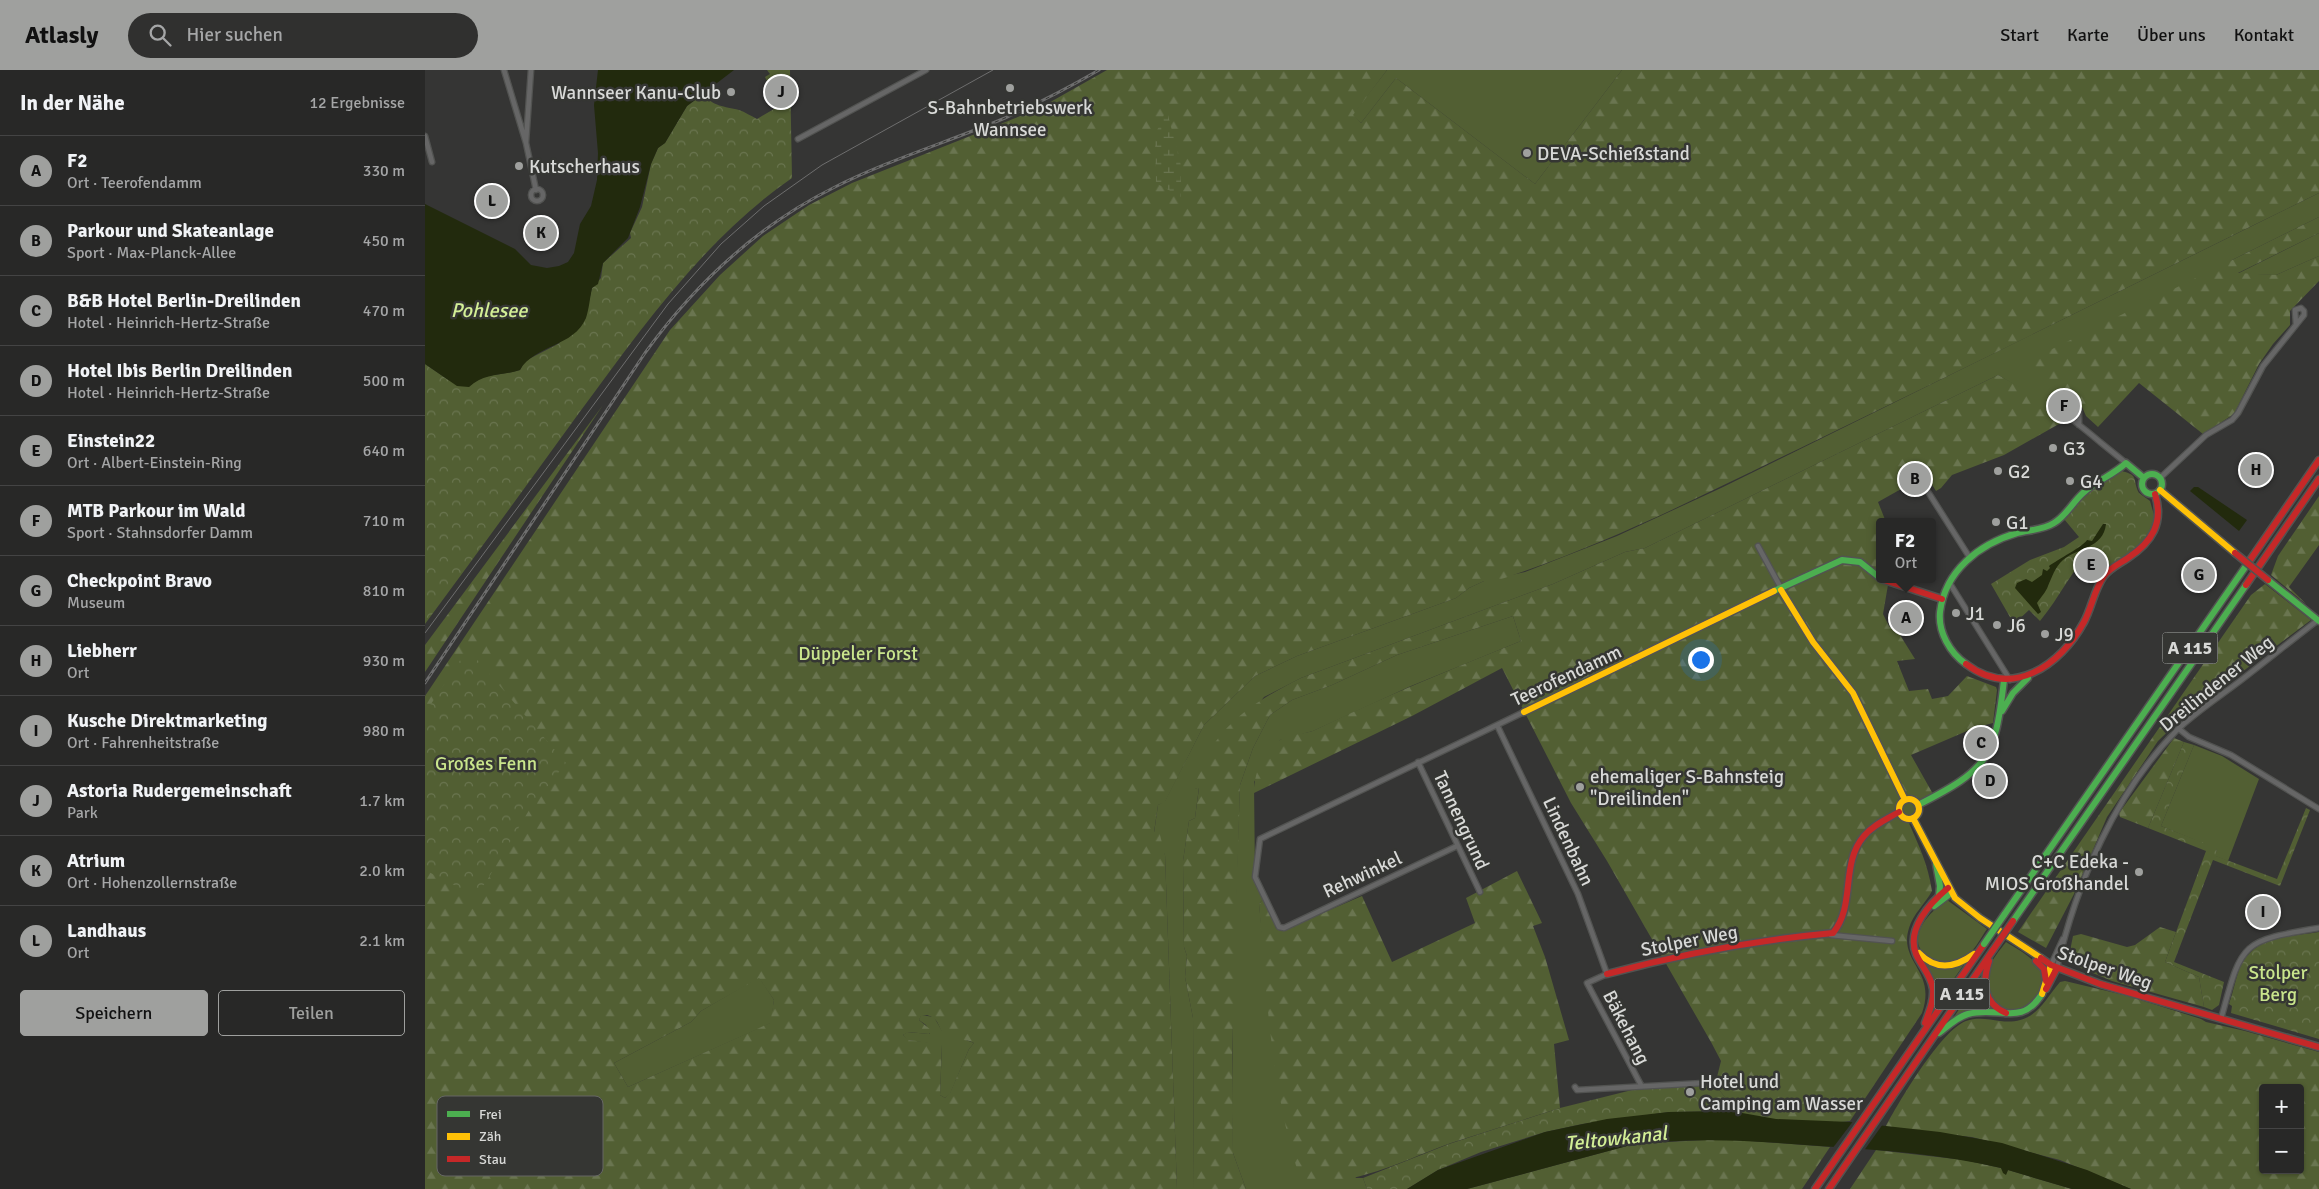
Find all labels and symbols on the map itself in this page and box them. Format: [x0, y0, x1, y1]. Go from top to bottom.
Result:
pin: J [765, 73, 797, 111]
place label: Wannseer Kanu-Club [551, 81, 721, 105]
marker: S-Bahnbetriebswerk Wannsee [1004, 82, 1016, 94]
marker: Wannseer Kanu-Club [725, 86, 737, 98]
place label: S-Bahnbetriebswerk Wannsee [927, 96, 1093, 142]
place label: DEVA-Schießstand [1537, 142, 1690, 166]
marker: DEVA-Schießstand [1521, 147, 1533, 159]
place label: Kutscherhaus [529, 155, 640, 179]
marker: Kutscherhaus [513, 160, 525, 172]
pin: L [476, 182, 508, 220]
pin: K [525, 214, 557, 252]
water label: Pohlesee [451, 298, 528, 323]
pin: F [2048, 387, 2080, 425]
place label: G3 [2063, 437, 2085, 461]
marker: G3 [2047, 442, 2059, 454]
pin: H [2240, 451, 2272, 489]
pin: B [1899, 460, 1931, 498]
place label: G2 [2008, 460, 2030, 484]
marker: G2 [1992, 465, 2004, 477]
place label: G4 [2080, 470, 2102, 494]
marker: G4 [2064, 475, 2076, 487]
place label: G1 [2006, 511, 2028, 535]
marker: G1 [1990, 516, 2002, 528]
pin: E [2075, 546, 2107, 584]
pin: G [2183, 556, 2215, 594]
pin: A [1890, 599, 1922, 637]
place label: J1 [1966, 602, 1985, 626]
marker: J1 [1950, 607, 1962, 619]
place label: J6 [2007, 614, 2026, 638]
marker: J6 [1991, 619, 2003, 631]
place label: J9 [2055, 623, 2074, 647]
marker: J9 [2039, 628, 2051, 640]
street label: Dreilindener Weg [2155, 630, 2279, 737]
road number: A 115 [2163, 632, 2217, 664]
street label: Teerofendamm [1507, 640, 1626, 712]
park label: Düppeler Forst [798, 642, 918, 666]
your location [1688, 647, 1714, 673]
pin: C [1965, 724, 1997, 762]
park label: Großes Fenn [435, 752, 537, 776]
pin: D [1974, 762, 2006, 800]
place label: ehemaliger S-Bahnsteig "Dreilinden" [1590, 765, 1784, 811]
street label: Tannengrund [1428, 767, 1494, 874]
marker: ehemaliger S-Bahnsteig "Dreilinden" [1574, 781, 1586, 793]
street label: Lindenbahn [1537, 793, 1599, 890]
street label: Rehwinkel [1319, 846, 1406, 904]
place label: C+C Edeka - MIOS Großhandel [1985, 850, 2129, 896]
marker: C+C Edeka - MIOS Großhandel [2133, 866, 2145, 878]
pin: I [2247, 893, 2279, 931]
street label: Stolper Weg [1639, 920, 1740, 962]
street label: Stolper Weg [2054, 941, 2155, 995]
park label: Stolper Berg [2248, 961, 2308, 1007]
road number: A 115 [1935, 979, 1989, 1010]
street label: Bäkehang [1597, 986, 1655, 1069]
place label: Hotel und Camping am Wasser [1700, 1070, 1863, 1116]
marker: Hotel und Camping am Wasser [1684, 1086, 1696, 1098]
legend [437, 1096, 603, 1176]
text: Frei [479, 1106, 502, 1123]
water label: Teltowkanal [1564, 1120, 1670, 1156]
text: Zäh [479, 1128, 501, 1145]
text: Stau [479, 1151, 506, 1168]

